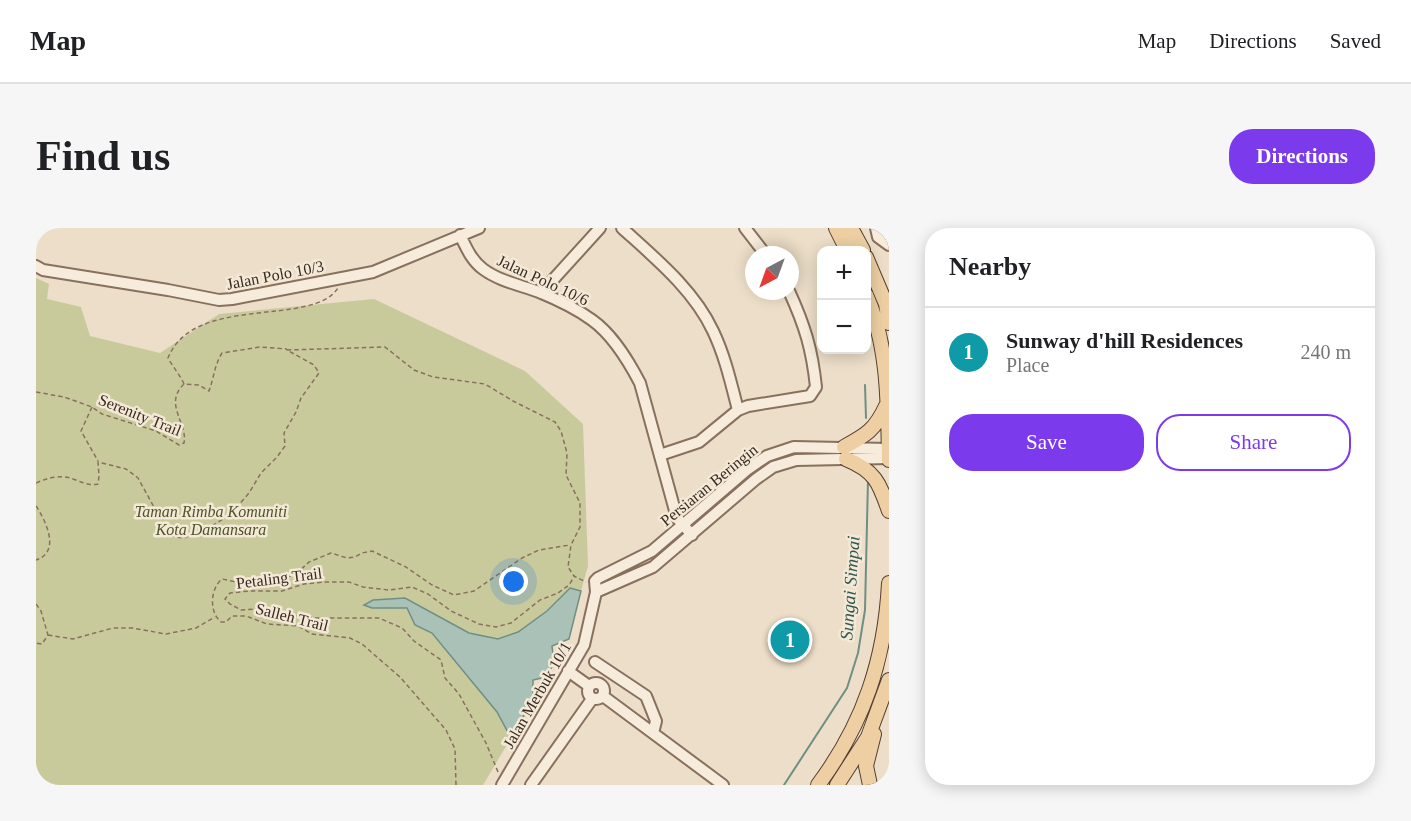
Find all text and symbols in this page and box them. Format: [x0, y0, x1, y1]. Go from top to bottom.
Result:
text: Map [30, 25, 86, 56]
text: Map [1138, 29, 1176, 53]
text: Directions [1209, 29, 1297, 53]
text: Saved [1330, 29, 1381, 53]
button: Directions [1229, 129, 1375, 184]
text: Find us [36, 133, 170, 179]
north arrow [745, 246, 799, 300]
map controls [817, 246, 871, 354]
button: + [817, 246, 871, 300]
street label: Jalan Polo 10/6 [495, 251, 591, 309]
text: Nearby [949, 252, 1031, 281]
street label: Jalan Polo 10/3 [225, 257, 325, 293]
button: − [817, 300, 871, 354]
text: Sunway d'hill Residences [1006, 328, 1243, 353]
text: 1 [964, 341, 974, 363]
text: 240 m [1300, 341, 1351, 363]
text: Place [1006, 354, 1049, 376]
street label: Serenity Trail [96, 391, 184, 440]
button: Save [949, 414, 1144, 471]
button: Share [1156, 414, 1351, 471]
street label: Persiaran Beringin [657, 441, 761, 530]
park label: Taman Rimba Komuniti Kota Damansara [135, 503, 287, 538]
water label: Sungai Simpai [836, 535, 864, 641]
street label: Petaling Trail [235, 564, 324, 593]
your location [499, 567, 528, 596]
street label: Salleh Trail [254, 600, 331, 634]
pin: 1 [770, 618, 810, 662]
street label: Jalan Merbuk 10/1 [500, 639, 574, 751]

